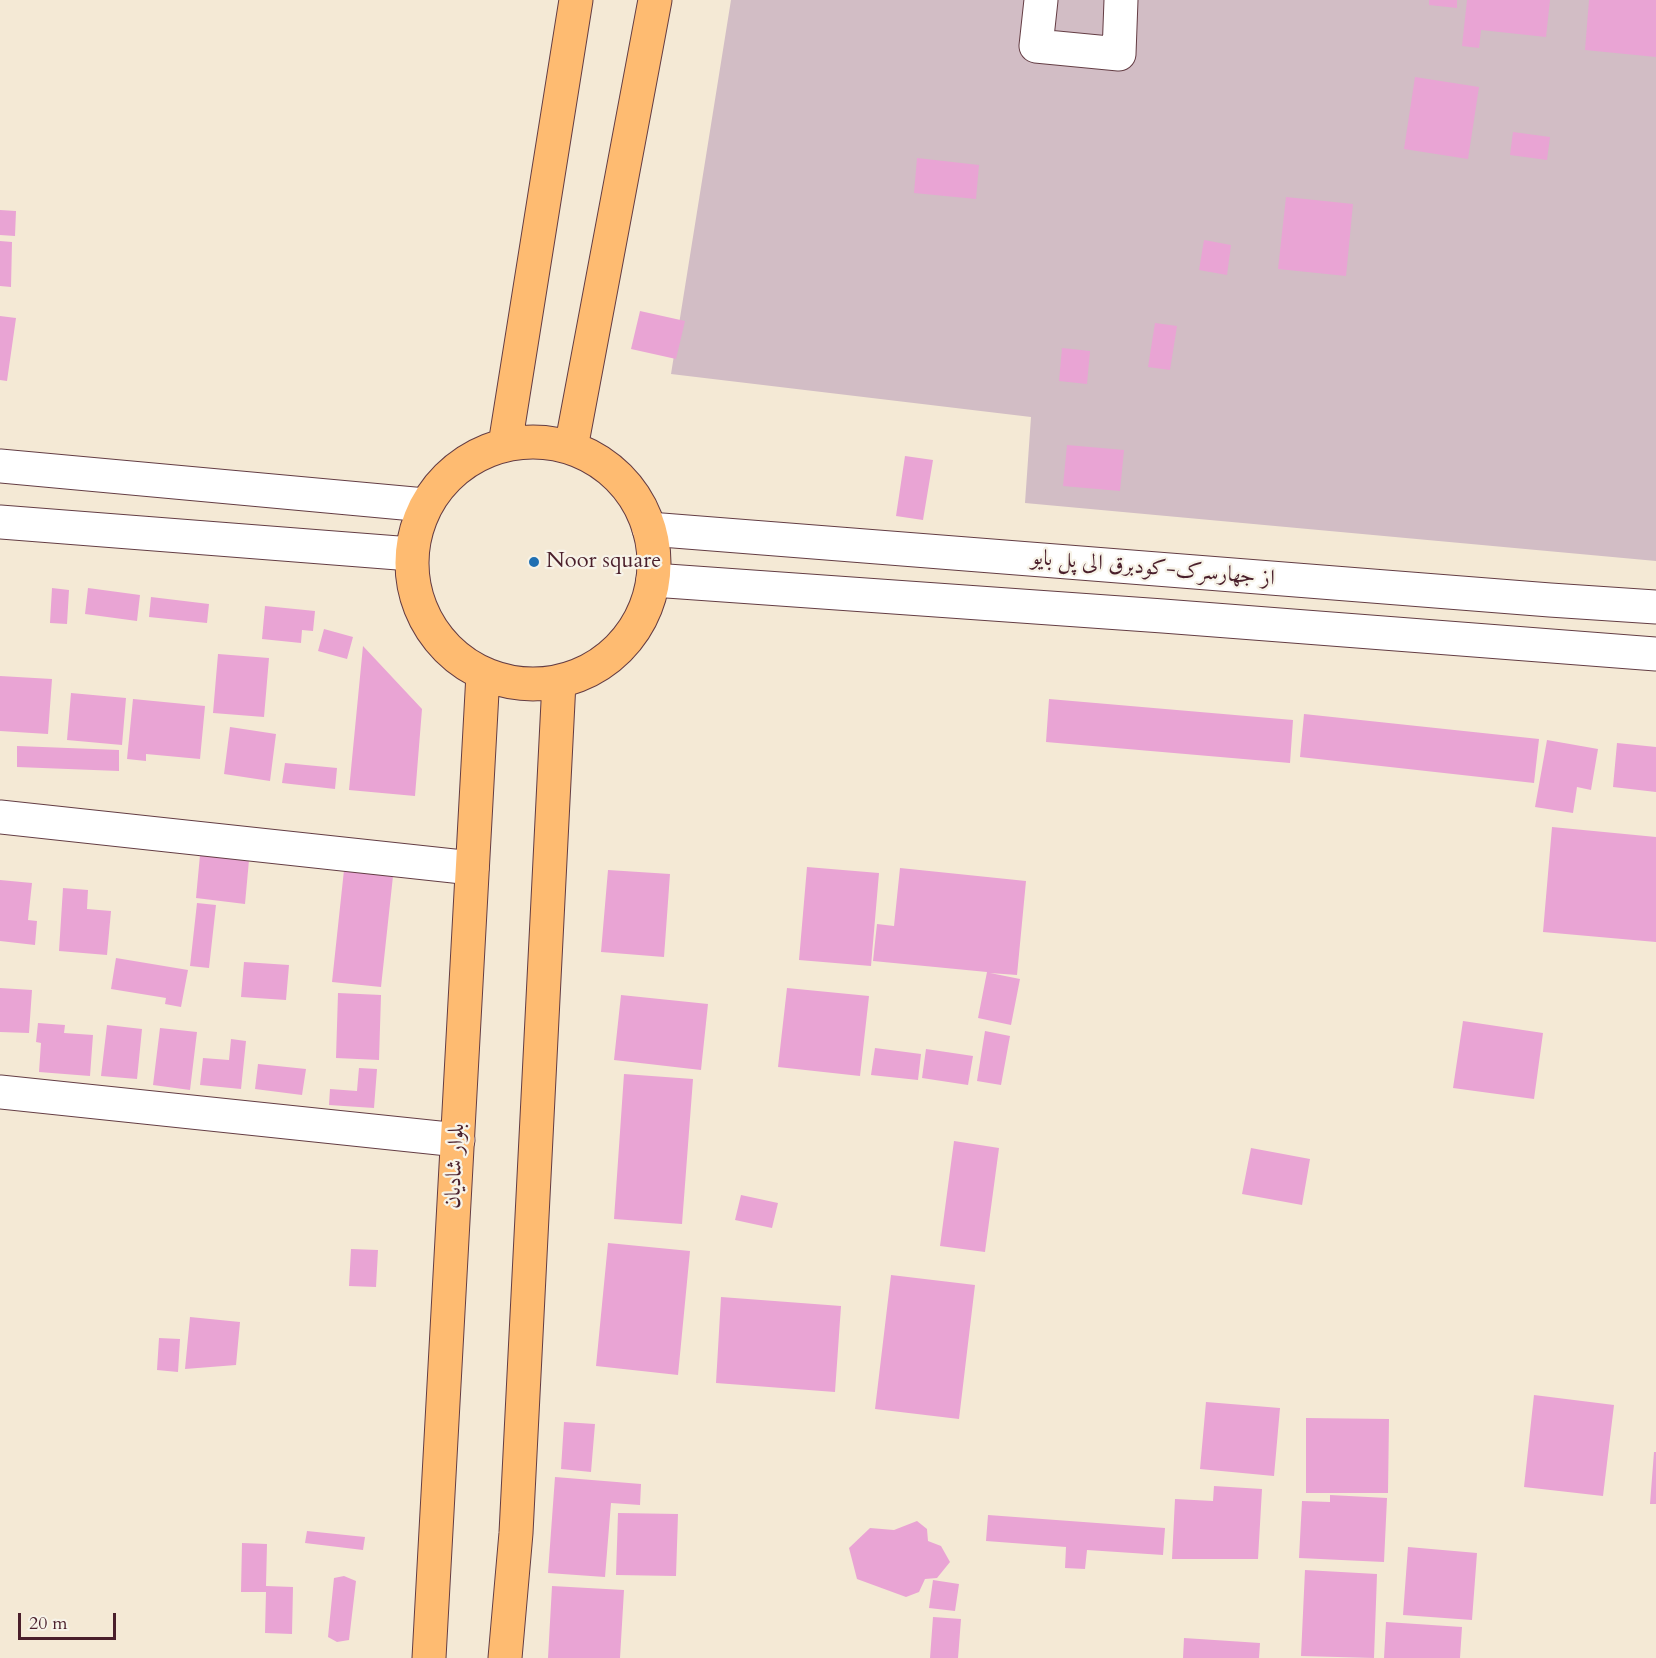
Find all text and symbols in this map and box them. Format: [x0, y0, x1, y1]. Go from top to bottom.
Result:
street label: از جهارسرک-کودبرق الی پل بایو [1030, 545, 1276, 593]
place label: Noor square [546, 549, 661, 575]
marker: Noor square [527, 555, 541, 569]
street label: بلوار شادیان [441, 1123, 471, 1209]
scale bar [21, 1601, 118, 1639]
text: 20 m [29, 1611, 68, 1636]

